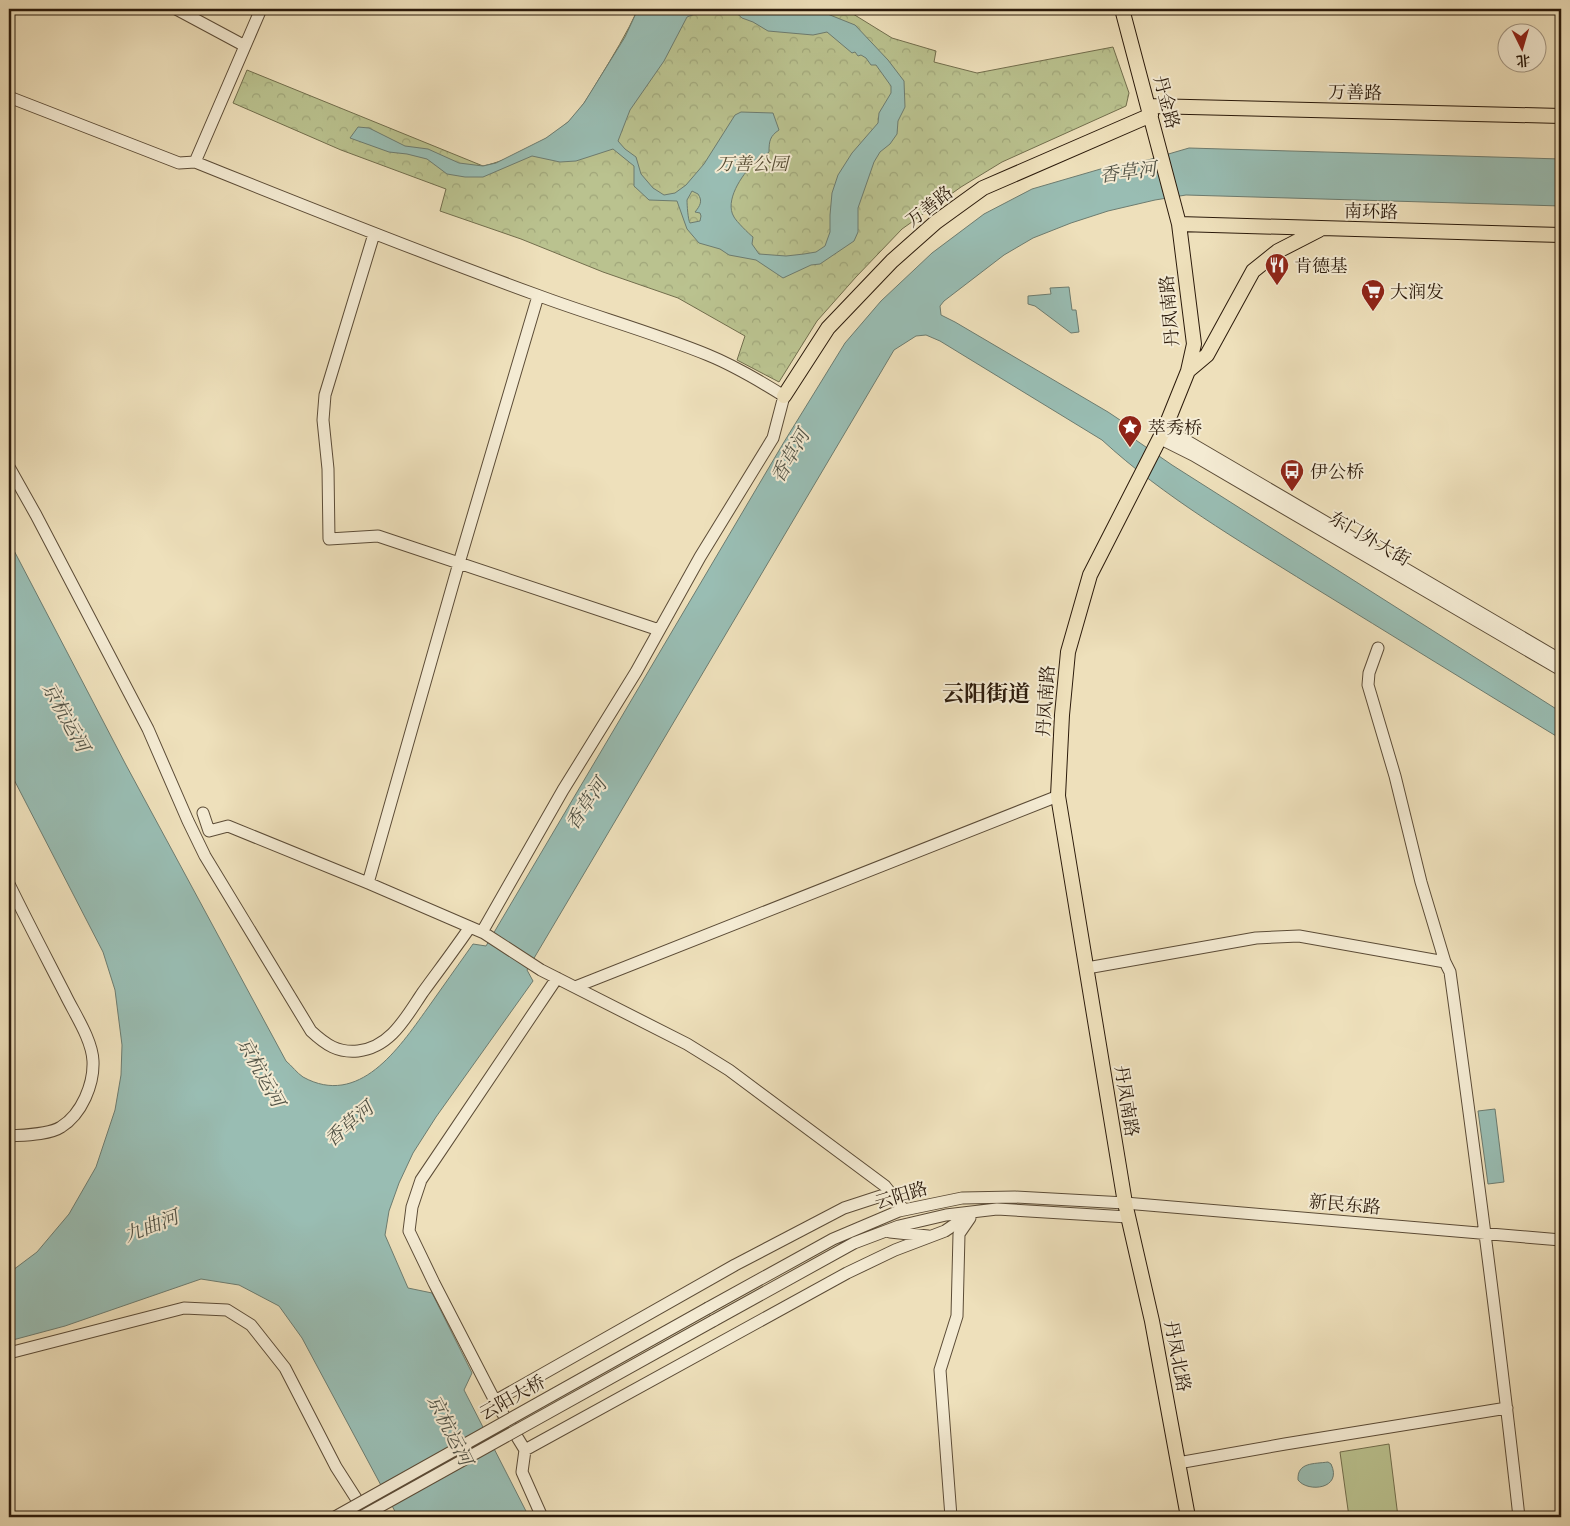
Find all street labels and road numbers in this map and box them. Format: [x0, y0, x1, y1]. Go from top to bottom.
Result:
street label: 丹金路 [1149, 73, 1185, 131]
street label: 万善路 [1328, 80, 1382, 104]
street label: 万善路 [901, 180, 957, 232]
street label: 南环路 [1344, 199, 1398, 223]
street label: 丹凤南路 [1154, 274, 1184, 348]
street label: 东门外大街 [1325, 506, 1415, 570]
street label: 丹凤南路 [1031, 664, 1059, 738]
street label: 丹凤南路 [1110, 1064, 1144, 1138]
street label: 云阳路 [872, 1176, 930, 1214]
street label: 新民东路 [1308, 1189, 1382, 1219]
street label: 丹凤北路 [1160, 1318, 1196, 1394]
street label: 云阳大桥 [475, 1369, 549, 1425]

